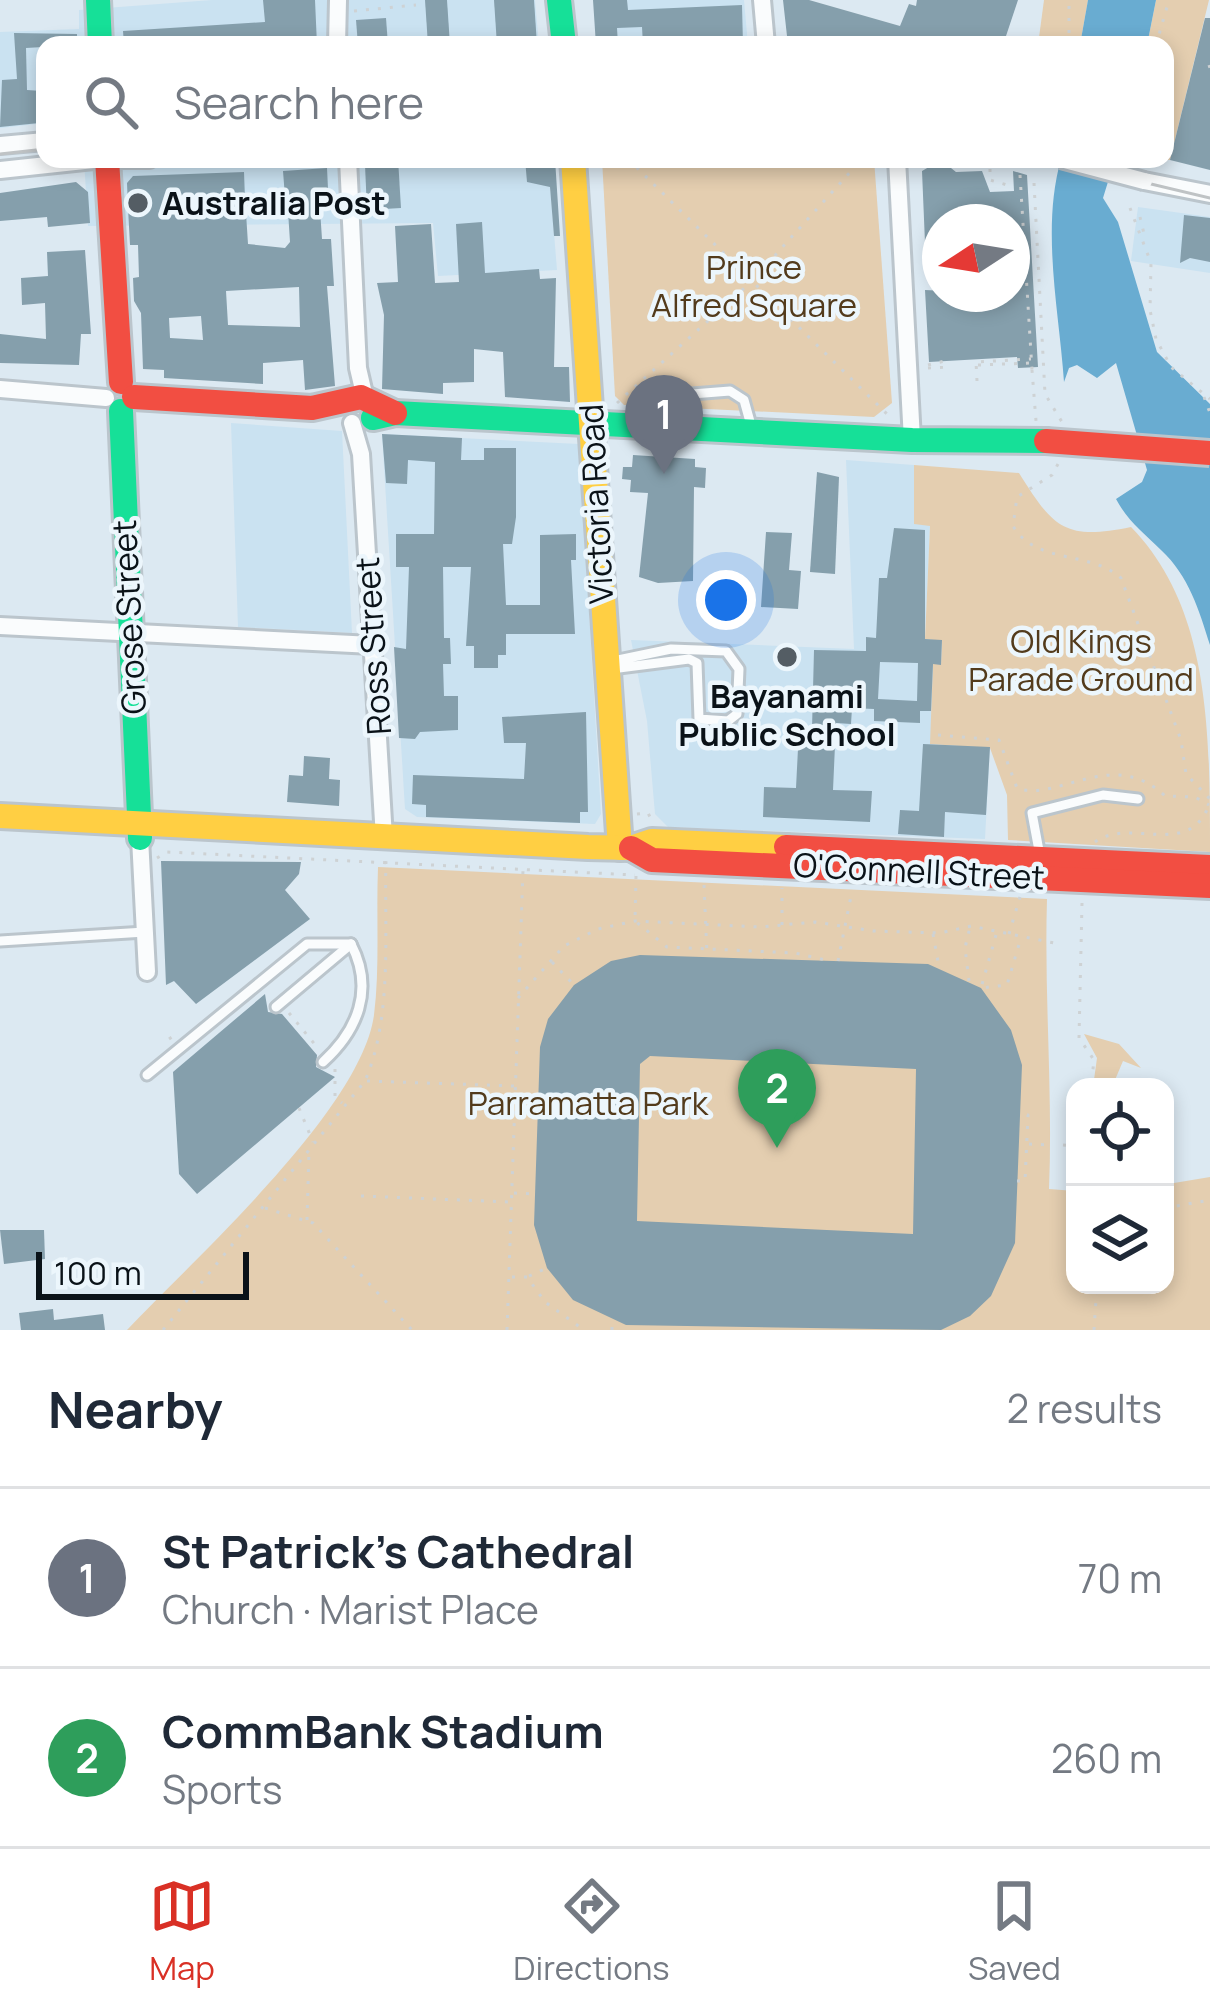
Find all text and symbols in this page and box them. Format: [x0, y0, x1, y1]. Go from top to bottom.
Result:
search box [36, 36, 1174, 168]
icon: search [78, 69, 144, 135]
text: Search here [174, 71, 424, 133]
place label: Australia Post [162, 180, 386, 225]
marker: Australia Post [125, 190, 151, 216]
north arrow [922, 204, 1030, 312]
park label: Prince Alfred Square [651, 244, 857, 327]
pin: 1 [625, 375, 703, 474]
street label: Victoria Road [568, 403, 623, 605]
street label: Grose Street [101, 519, 156, 715]
street label: Ross Street [344, 556, 401, 737]
your location [696, 570, 756, 630]
park label: Old Kings Parade Ground [968, 618, 1194, 701]
marker: Bayanami Public School [774, 644, 800, 670]
place label: Bayanami Public School [678, 673, 896, 756]
street label: O'Connell Street [792, 841, 1046, 900]
pin: 2 [738, 1049, 816, 1148]
map controls [1066, 1078, 1174, 1294]
button: locate [1066, 1078, 1174, 1186]
park label: Parramatta Park [468, 1080, 710, 1125]
button: layers [1066, 1186, 1174, 1294]
scale bar [36, 1246, 249, 1299]
text: 100 m [54, 1250, 142, 1295]
text: Nearby [48, 1374, 223, 1443]
text: 2 results [1007, 1381, 1162, 1435]
text: St Patrick's Cathedral [162, 1520, 634, 1582]
text: 1 [78, 1551, 96, 1605]
text: 70 m [1078, 1551, 1162, 1605]
text: Church · Marist Place [162, 1582, 539, 1636]
text: CommBank Stadium [162, 1700, 604, 1762]
text: 2 [75, 1731, 99, 1785]
text: 260 m [1051, 1731, 1162, 1785]
text: Sports [162, 1762, 282, 1816]
tab: Map [149, 1873, 215, 1990]
tab: Directions [513, 1873, 670, 1990]
tab: Saved [968, 1873, 1061, 1990]

